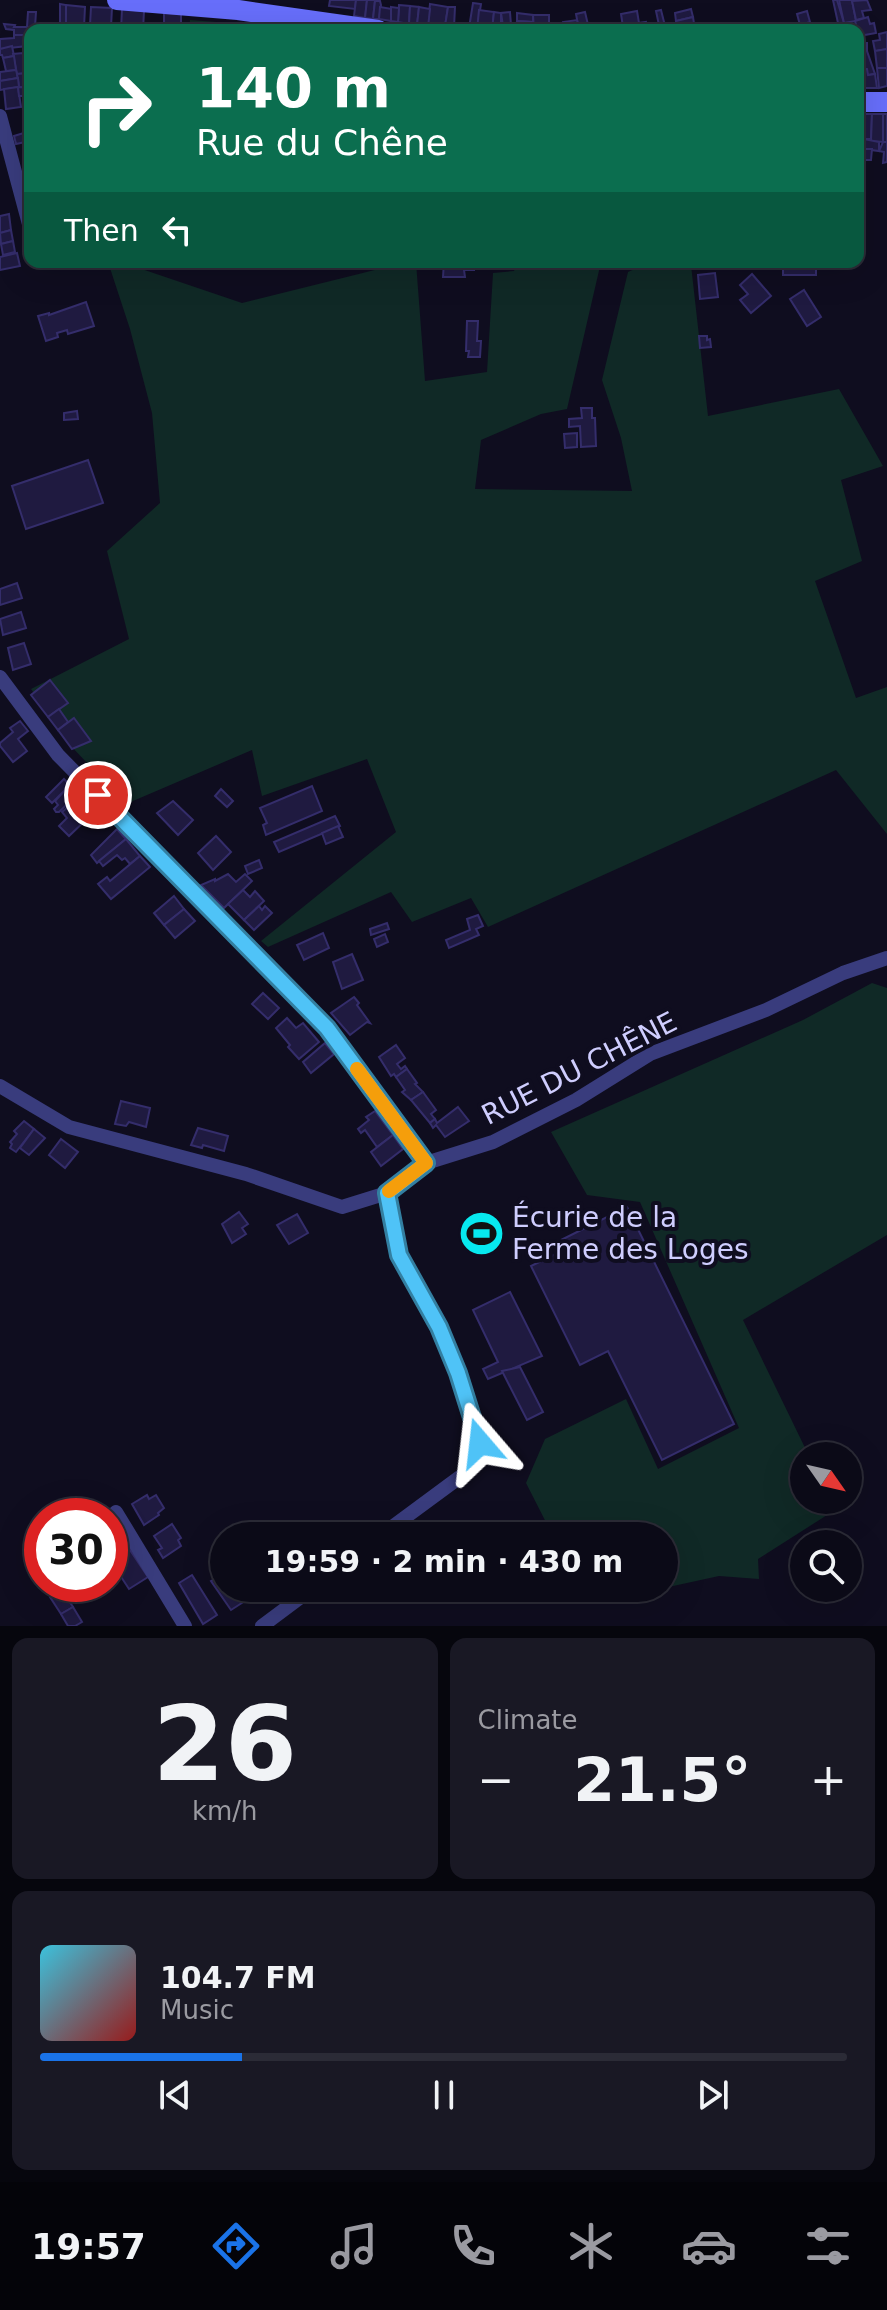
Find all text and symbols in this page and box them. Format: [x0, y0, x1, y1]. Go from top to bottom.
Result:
text: 140 m [196, 55, 391, 120]
icon: right [64, 56, 168, 160]
text: Rue du Chêne [196, 122, 448, 163]
icon: left [155, 208, 199, 252]
text: Then [64, 213, 139, 248]
pin [64, 761, 132, 829]
icon: arrive [76, 773, 120, 817]
street label: RUE DU CHÊNE [476, 1004, 682, 1132]
place label: Écurie de la Ferme des Loges [512, 1200, 749, 1266]
sports icon: Écurie de la Ferme des Loges [457, 1209, 505, 1257]
position arrow [438, 1401, 522, 1485]
north arrow [790, 1442, 862, 1514]
map controls [790, 1442, 862, 1602]
speed limit sign: 30 [24, 1498, 128, 1602]
button: search [790, 1530, 862, 1602]
text: 19:59 · 2 min · 430 m [265, 1544, 623, 1579]
text: 26 [152, 1683, 297, 1805]
text: Climate [478, 1705, 578, 1735]
text: 21.5° [573, 1745, 751, 1815]
text: − [478, 1754, 514, 1805]
text: + [810, 1754, 847, 1805]
text: km/h [192, 1796, 258, 1826]
text: 104.7 FM [160, 1960, 316, 1995]
text: Music [160, 1995, 234, 2025]
icon: previous [153, 2073, 197, 2117]
icon: pause [422, 2073, 466, 2117]
icon: next [691, 2073, 735, 2117]
icon: directions [208, 2218, 264, 2274]
icon: music [326, 2218, 382, 2274]
icon: phone [445, 2218, 501, 2274]
icon: climate [563, 2218, 619, 2274]
icon: car [681, 2218, 737, 2274]
icon: filters [800, 2218, 856, 2274]
text: 19:57 [31, 2226, 146, 2267]

